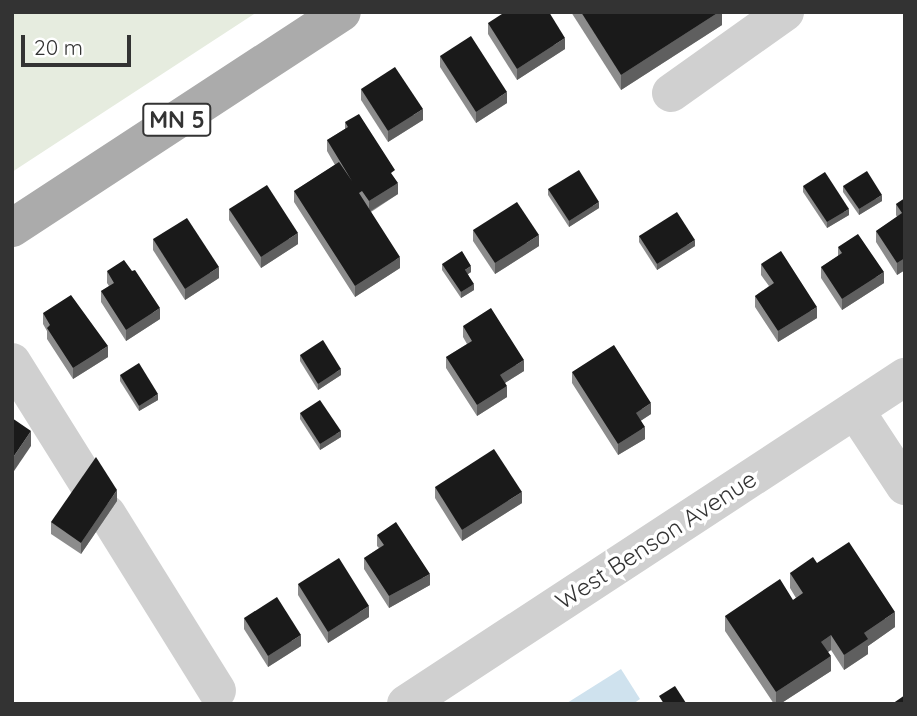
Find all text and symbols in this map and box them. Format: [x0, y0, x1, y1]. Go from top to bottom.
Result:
scale bar [24, 21, 135, 65]
text: 20 m [34, 34, 83, 60]
road number: MN 5 [142, 100, 212, 140]
street label: West Benson Avenue [550, 464, 762, 616]

